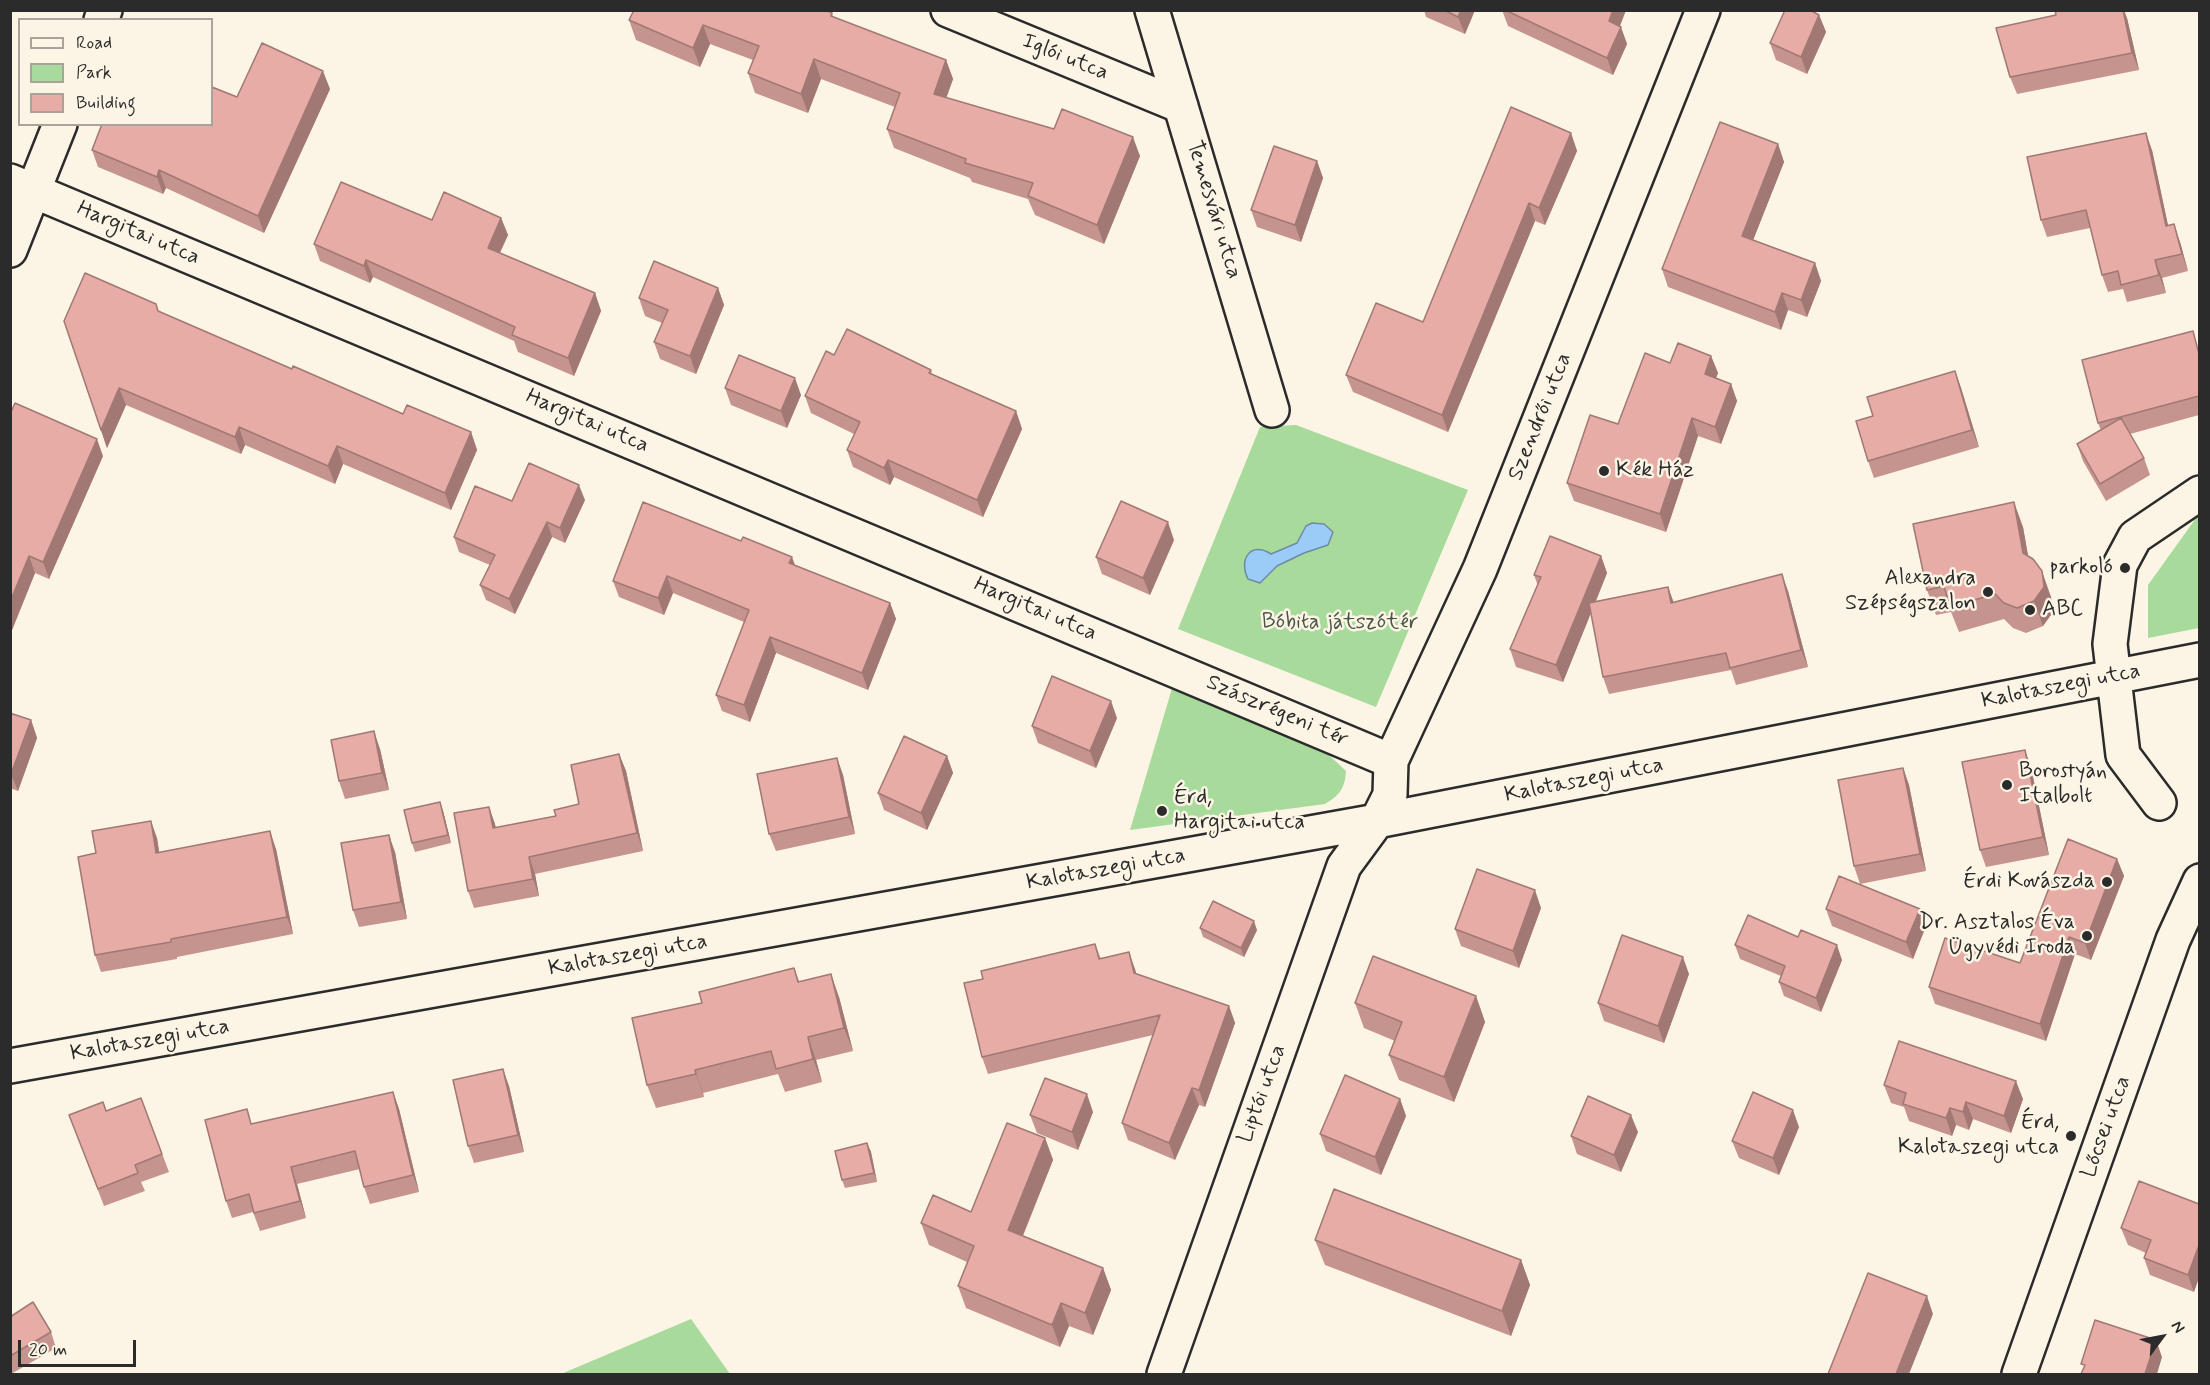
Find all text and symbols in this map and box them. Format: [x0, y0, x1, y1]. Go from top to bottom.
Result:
legend [18, 18, 213, 126]
street label: Iglói utca [1018, 29, 1112, 87]
text: Road [76, 31, 112, 55]
text: Park [76, 61, 112, 85]
text: Building [76, 91, 136, 115]
street label: Temesvári utca [1179, 138, 1247, 282]
street label: Hargitai utca [73, 196, 203, 272]
street label: Szendrői utca [1503, 349, 1579, 485]
street label: Hargitai utca [522, 384, 652, 460]
place label: Kék Ház [1616, 458, 1694, 484]
marker: Kék Ház [1597, 464, 1611, 478]
place label: parkoló [2050, 555, 2113, 581]
marker: parkoló [2118, 561, 2132, 575]
place label: Alexandra Szépségszalon [1845, 566, 1976, 618]
street label: Hargitai utca [970, 572, 1100, 648]
marker: Alexandra Szépségszalon [1981, 585, 1995, 599]
place label: ABC [2042, 597, 2083, 623]
marker: ABC [2023, 603, 2037, 617]
park label: Bóbita játszótér [1262, 610, 1418, 636]
street label: Kalotaszegi utca [1979, 659, 2143, 715]
street label: Szászrégeni tér [1202, 670, 1352, 754]
street label: Kalotaszegi utca [1502, 753, 1666, 809]
place label: Borostyán Italbolt [2019, 759, 2107, 810]
marker: Borostyán Italbolt [2000, 778, 2014, 792]
place label: Érd, Hargitai utca [1174, 785, 1305, 836]
marker: Érd, Hargitai utca [1155, 804, 1169, 818]
street label: Kalotaszegi utca [1024, 843, 1188, 897]
place label: Érdi Kovászda [1963, 869, 2095, 895]
marker: Érdi Kovászda [2100, 875, 2114, 889]
place label: Dr. Asztalos Éva Ügyvédi Iroda [1919, 910, 2075, 962]
street label: Kalotaszegi utca [546, 929, 710, 983]
marker: Dr. Asztalos Éva Ügyvédi Iroda [2080, 929, 2094, 943]
street label: Kalotaszegi utca [68, 1014, 232, 1068]
street label: Liptói utca [1233, 1041, 1293, 1147]
street label: Lőcsei utca [2076, 1072, 2138, 1182]
place label: Érd, Kalotaszegi utca [1898, 1110, 2059, 1162]
marker: Érd, Kalotaszegi utca [2064, 1129, 2078, 1143]
north arrow [2132, 1307, 2192, 1367]
text: N [2166, 1317, 2189, 1337]
scale bar [21, 1328, 140, 1366]
text: 20 m [29, 1338, 67, 1362]

